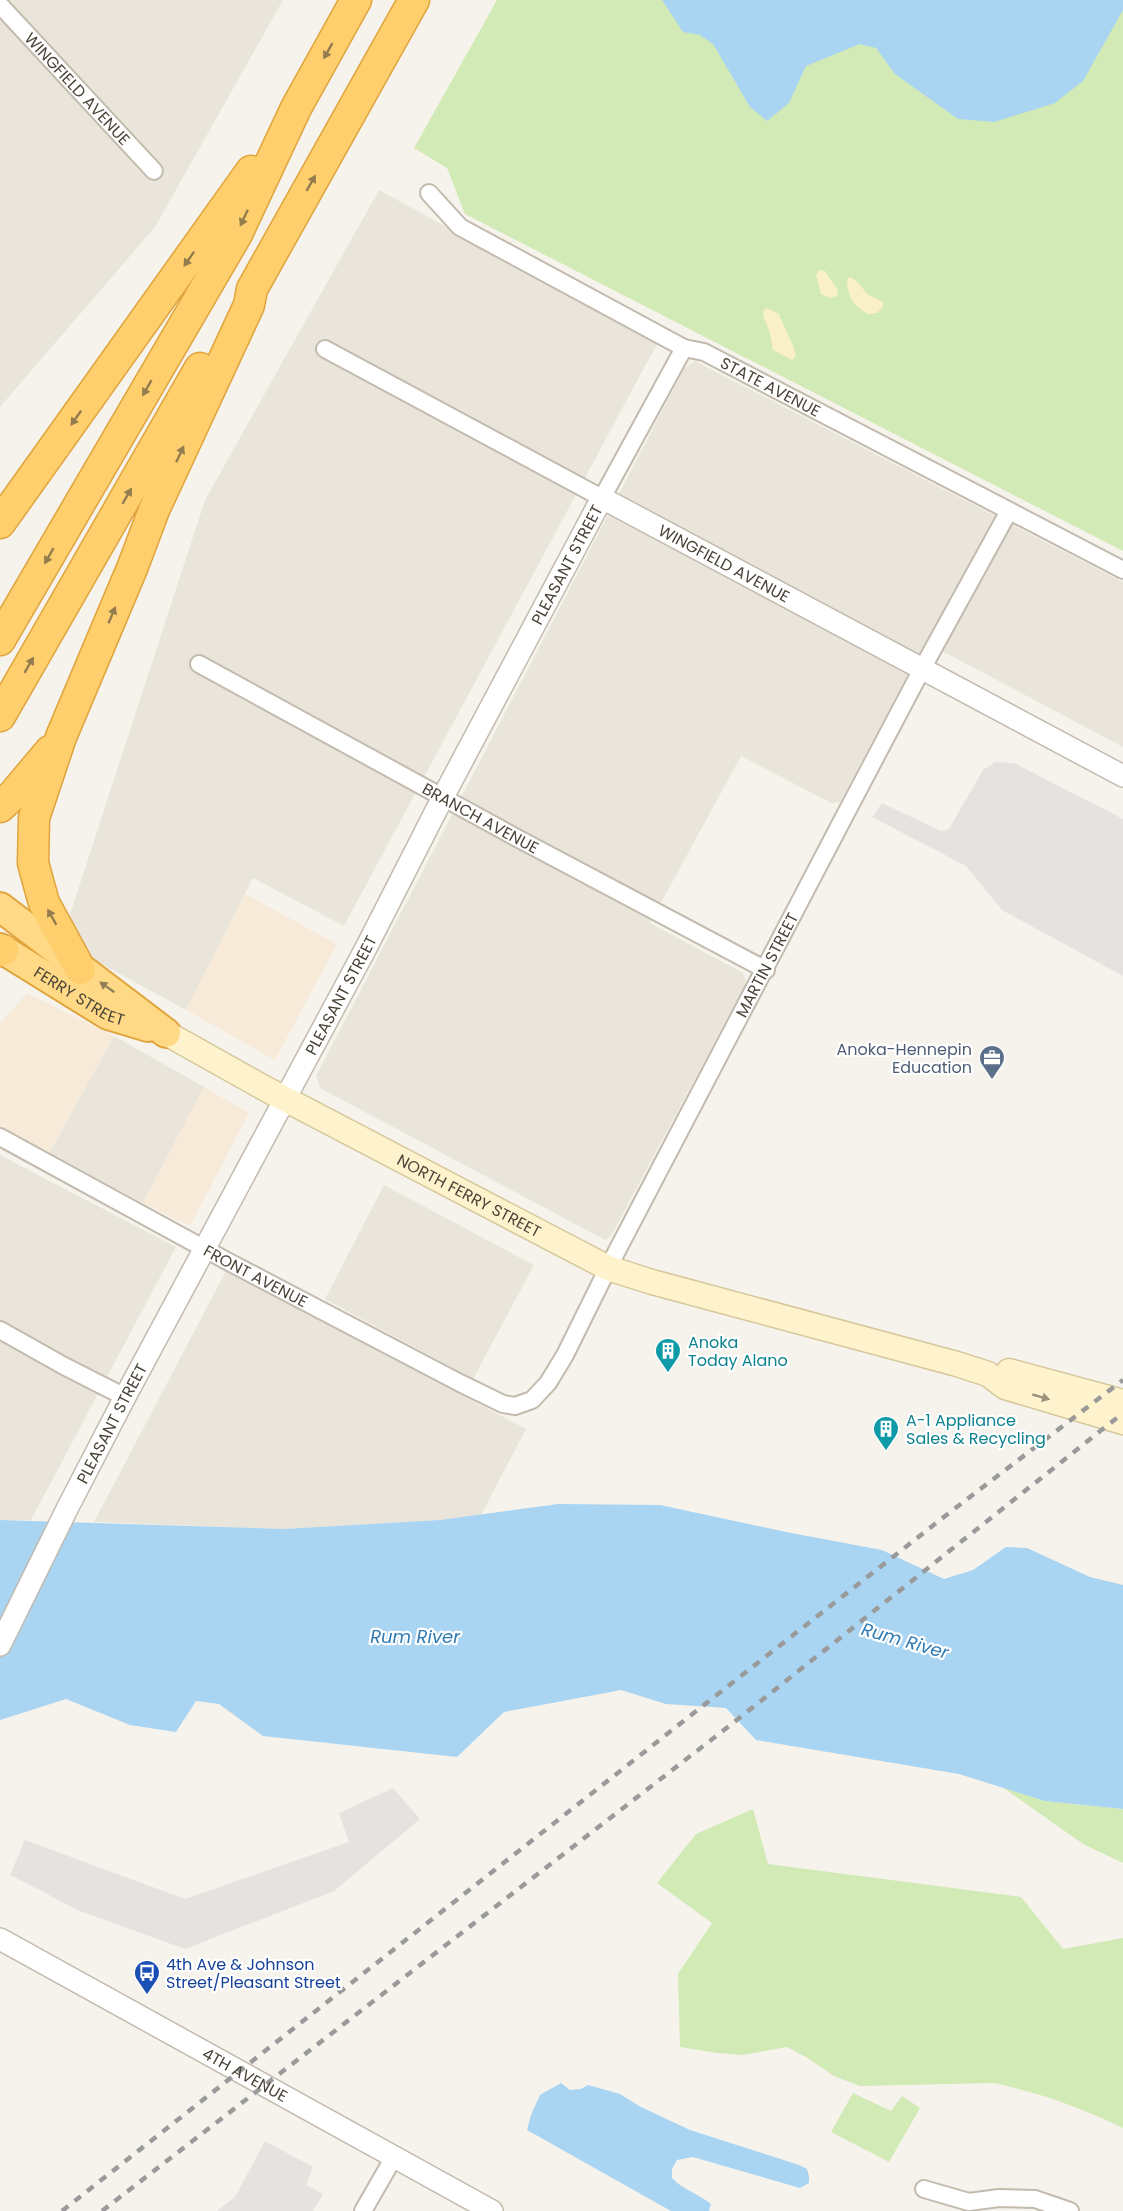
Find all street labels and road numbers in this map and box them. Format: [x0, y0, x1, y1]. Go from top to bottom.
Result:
street label: WINGFIELD AVENUE [19, 28, 135, 150]
street label: STATE AVENUE [716, 351, 824, 423]
street label: PLEASANT STREET [526, 501, 608, 629]
street label: WINGFIELD AVENUE [654, 519, 794, 608]
street label: BRANCH AVENUE [418, 777, 543, 859]
street label: MARTIN STREET [730, 908, 804, 1022]
street label: PLEASANT STREET [300, 931, 383, 1059]
street label: FERRY STREET [29, 961, 128, 1031]
street label: NORTH FERRY STREET [393, 1149, 545, 1243]
street label: FRONT AVENUE [199, 1239, 312, 1313]
street label: PLEASANT STREET [71, 1359, 153, 1488]
street label: 4TH AVENUE [198, 2042, 292, 2108]

